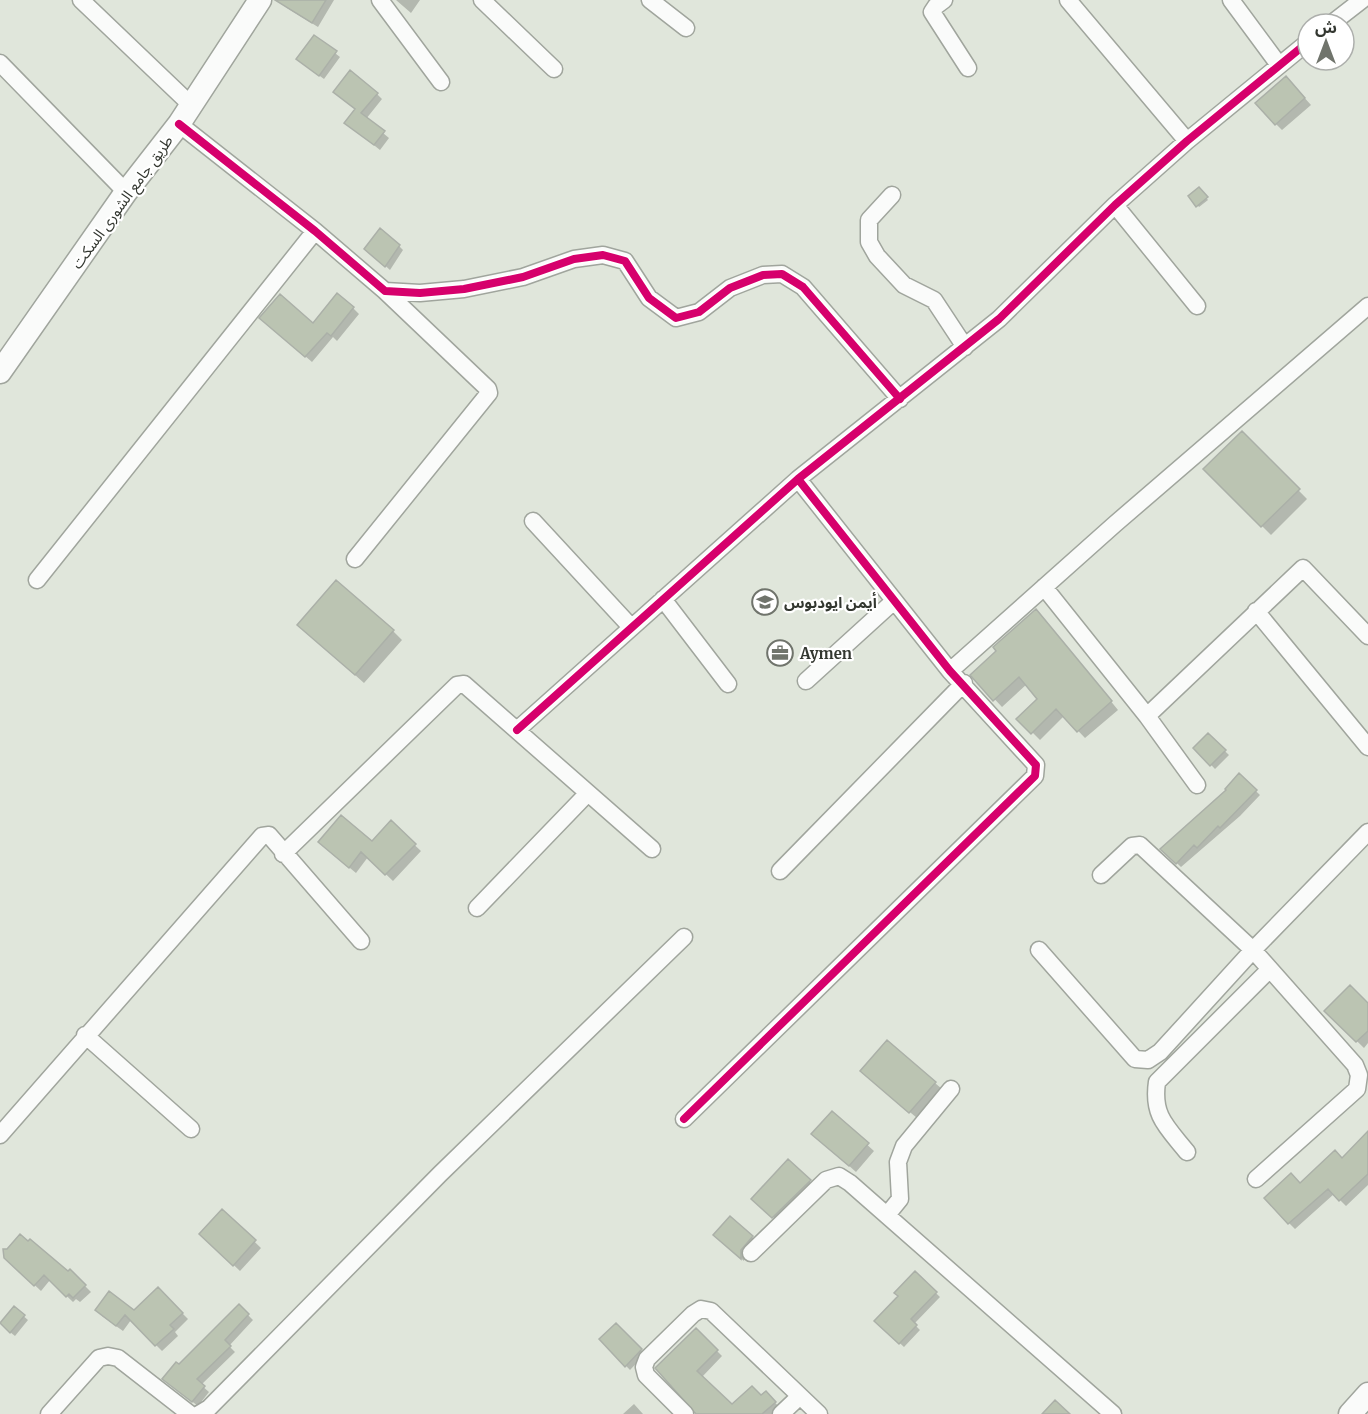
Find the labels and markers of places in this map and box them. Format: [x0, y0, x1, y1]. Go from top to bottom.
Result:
school or university icon: أيمن ايودبوس [750, 587, 780, 617]
place label: أيمن ايودبوس [784, 592, 877, 612]
office icon: Aymen [765, 638, 795, 668]
place label: Aymen [799, 644, 852, 663]

